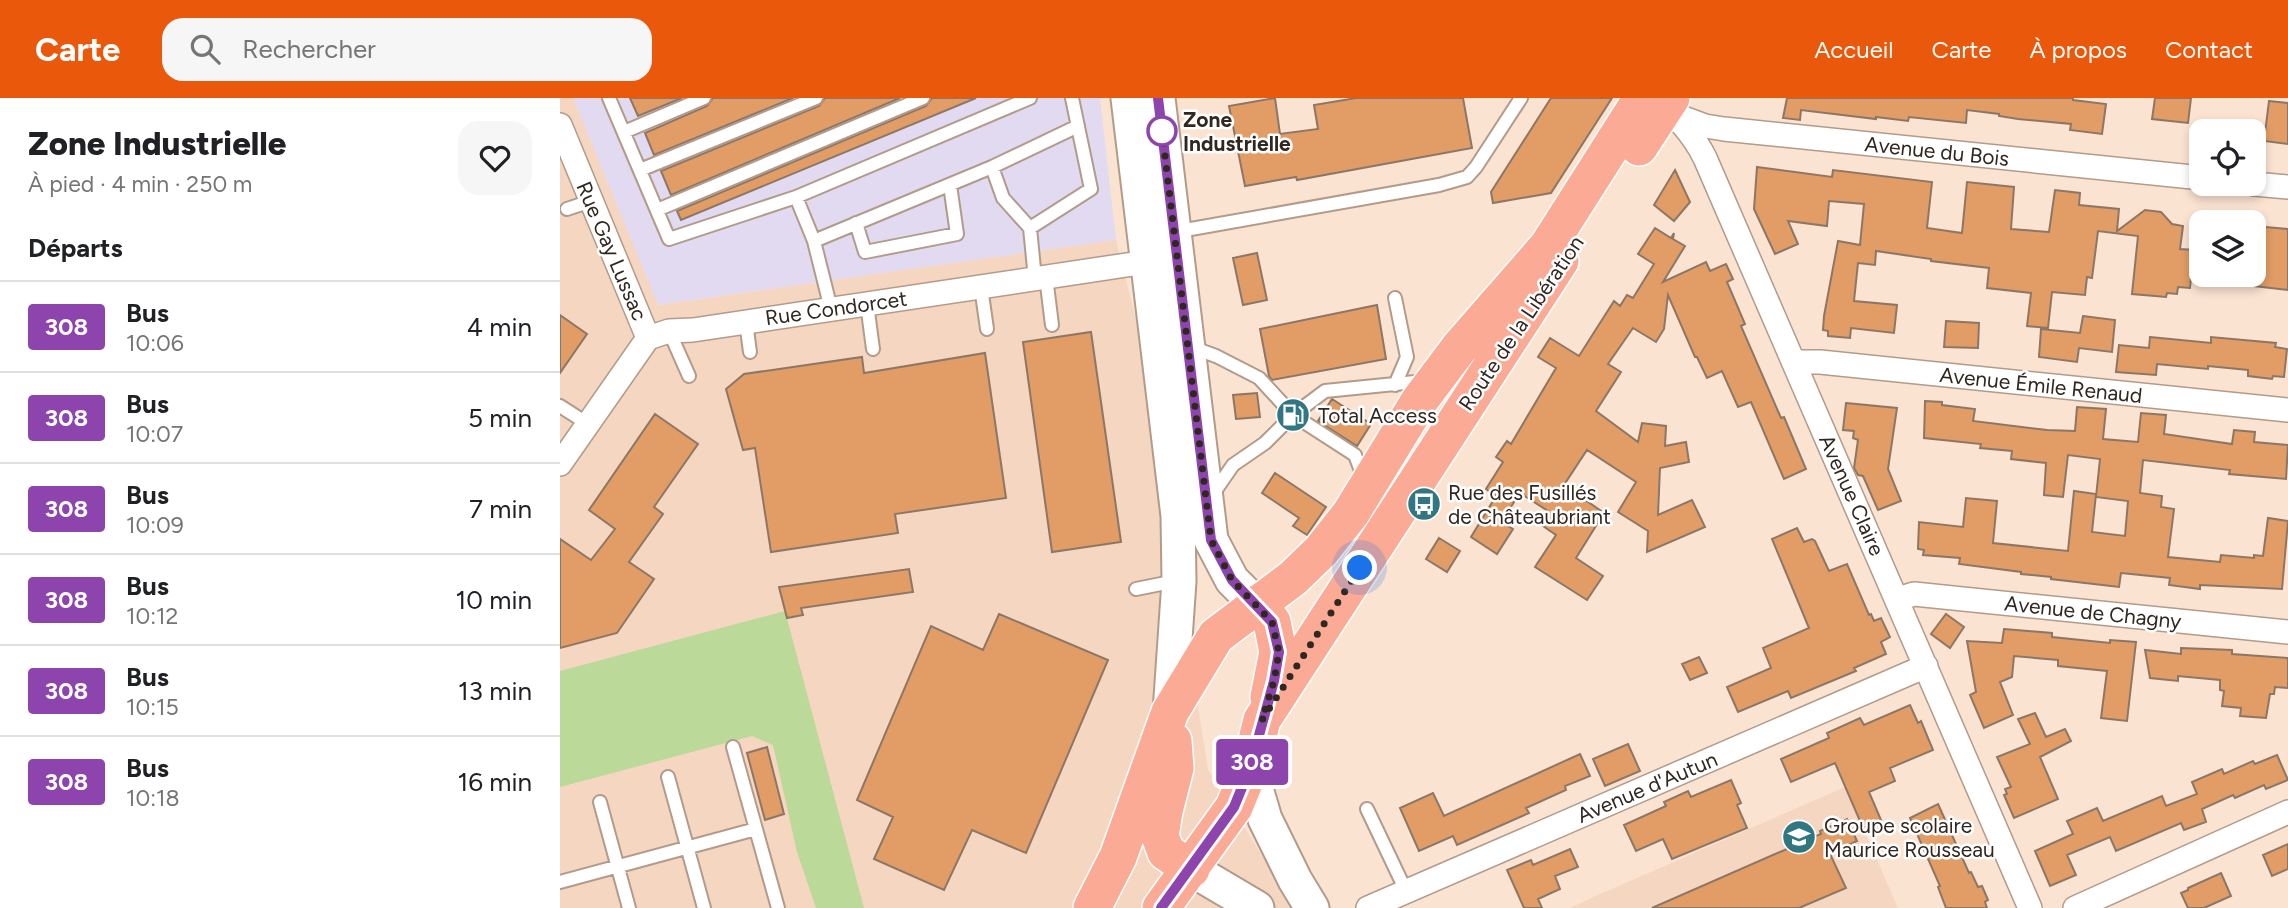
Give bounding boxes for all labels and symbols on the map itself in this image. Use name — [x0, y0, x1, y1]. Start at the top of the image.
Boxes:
place label: Zone Industrielle — [1183, 107, 1291, 156]
marker: Zone Industrielle — [1147, 116, 1177, 146]
street label: Avenue du Bois — [1864, 131, 2010, 171]
street label: Rue Gay Lussac — [571, 178, 653, 324]
street label: Route de la Libération — [1453, 231, 1589, 415]
street label: Rue Condorcet — [764, 286, 909, 330]
street label: Avenue Émile Renaud — [1938, 362, 2144, 408]
fuel station icon: Total Access — [1274, 396, 1312, 434]
place label: Total Access — [1318, 403, 1437, 428]
street label: Avenue Claire — [1814, 430, 1890, 560]
place label: Rue des Fusillés de Châteaubriant — [1448, 480, 1611, 529]
bus stop icon: Rue des Fusillés de Châteaubriant — [1405, 485, 1443, 523]
your location — [1342, 550, 1377, 585]
street label: Avenue de Chagny — [2003, 590, 2183, 634]
line badge: 308 — [1212, 739, 1292, 785]
street label: Avenue d'Autun — [1573, 746, 1721, 828]
place label: Groupe scolaire Maurice Rousseau — [1824, 813, 1995, 862]
school or university icon: Groupe scolaire Maurice Rousseau — [1780, 818, 1818, 856]

